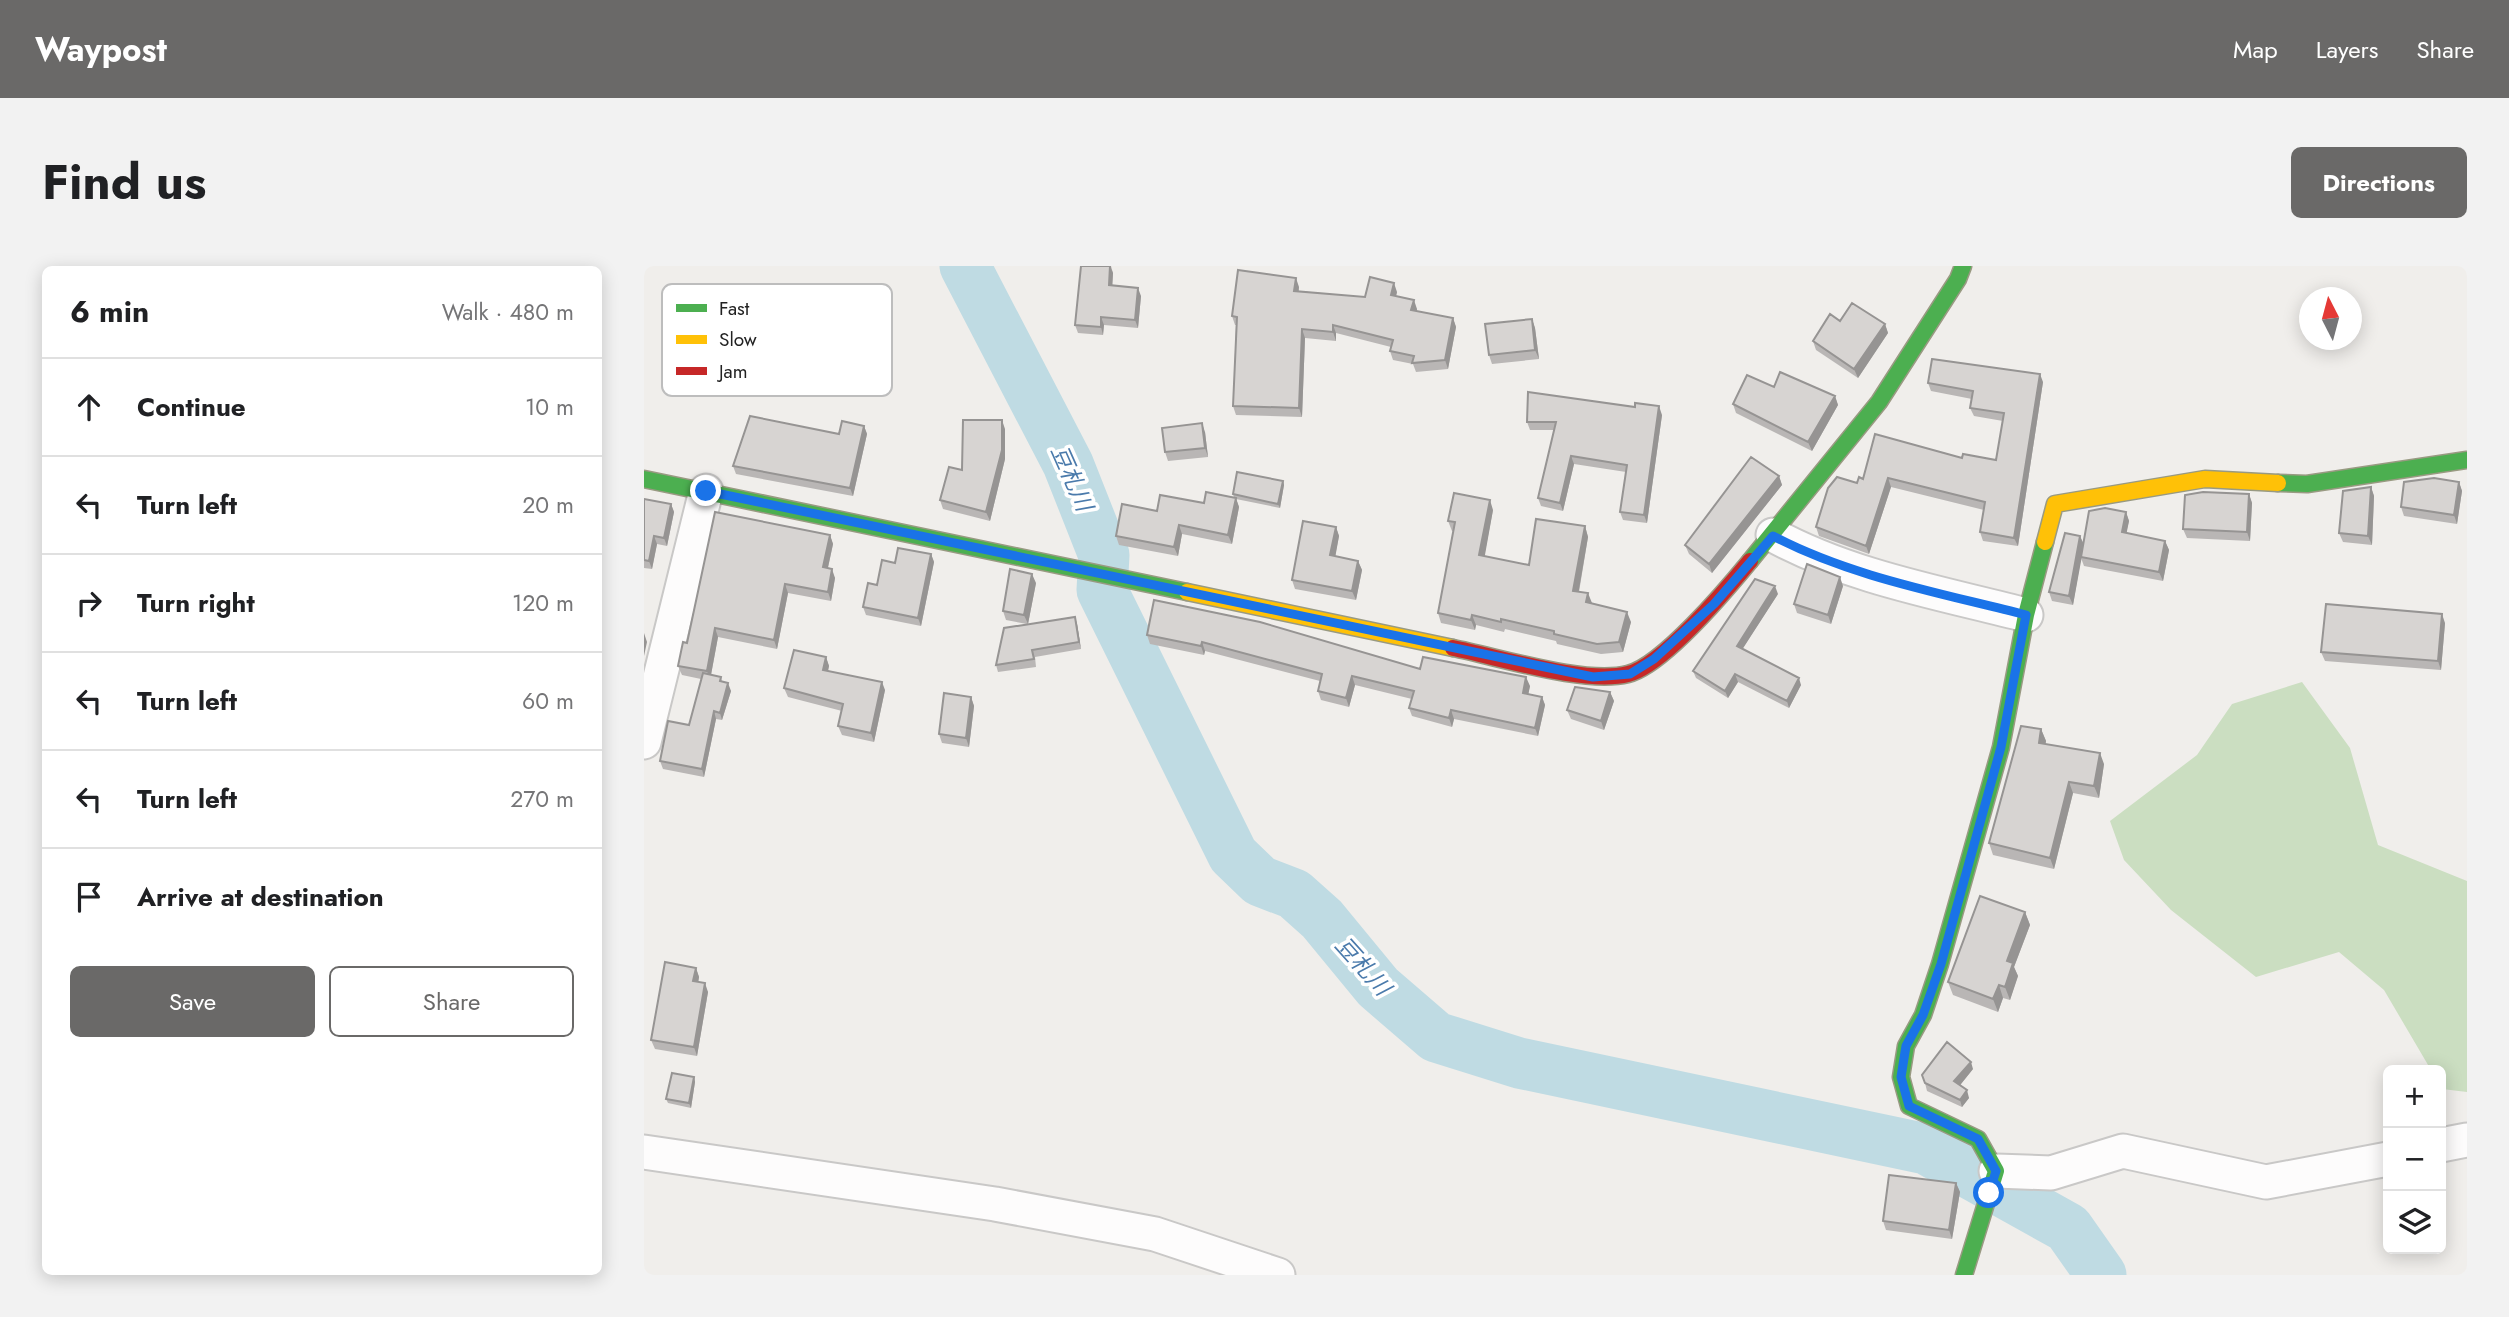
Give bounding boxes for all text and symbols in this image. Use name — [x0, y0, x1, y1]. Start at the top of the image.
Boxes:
text: Waypost — [35, 26, 167, 73]
text: Map — [2233, 32, 2278, 67]
text: Layers — [2316, 32, 2378, 67]
text: Share — [2416, 32, 2474, 67]
text: Find us — [42, 147, 206, 217]
button: Directions — [2291, 147, 2467, 218]
legend — [662, 284, 892, 396]
north arrow — [2299, 287, 2362, 350]
text: 6 min — [70, 290, 149, 333]
text: Walk · 480 m — [442, 295, 574, 329]
text: Fast — [719, 295, 750, 322]
text: Slow — [719, 326, 757, 353]
text: Jam — [716, 358, 748, 385]
icon: ahead — [70, 388, 108, 426]
text: Continue — [137, 388, 246, 426]
text: 10 m — [525, 390, 574, 424]
water label: 豆札川 — [1042, 440, 1103, 519]
route end — [690, 475, 721, 506]
icon: left — [70, 486, 108, 524]
text: Turn left — [137, 486, 237, 524]
text: 20 m — [522, 488, 574, 522]
icon: right — [70, 584, 108, 622]
text: Turn right — [137, 584, 255, 622]
text: 120 m — [512, 586, 574, 620]
icon: left — [70, 682, 108, 720]
text: Turn left — [137, 682, 237, 720]
text: 60 m — [522, 684, 574, 718]
icon: left — [70, 780, 108, 818]
text: Turn left — [137, 780, 237, 818]
text: 270 m — [510, 782, 574, 816]
icon: arrive — [70, 878, 108, 916]
text: Arrive at destination — [137, 878, 384, 916]
water label: 豆札川 — [1327, 929, 1401, 1005]
button: Save — [70, 966, 315, 1037]
button: Share — [329, 966, 574, 1037]
map controls — [2383, 1065, 2446, 1254]
button: + — [2383, 1065, 2446, 1128]
button: − — [2383, 1128, 2446, 1191]
route start — [1973, 1177, 2004, 1208]
button: layers — [2383, 1191, 2446, 1254]

